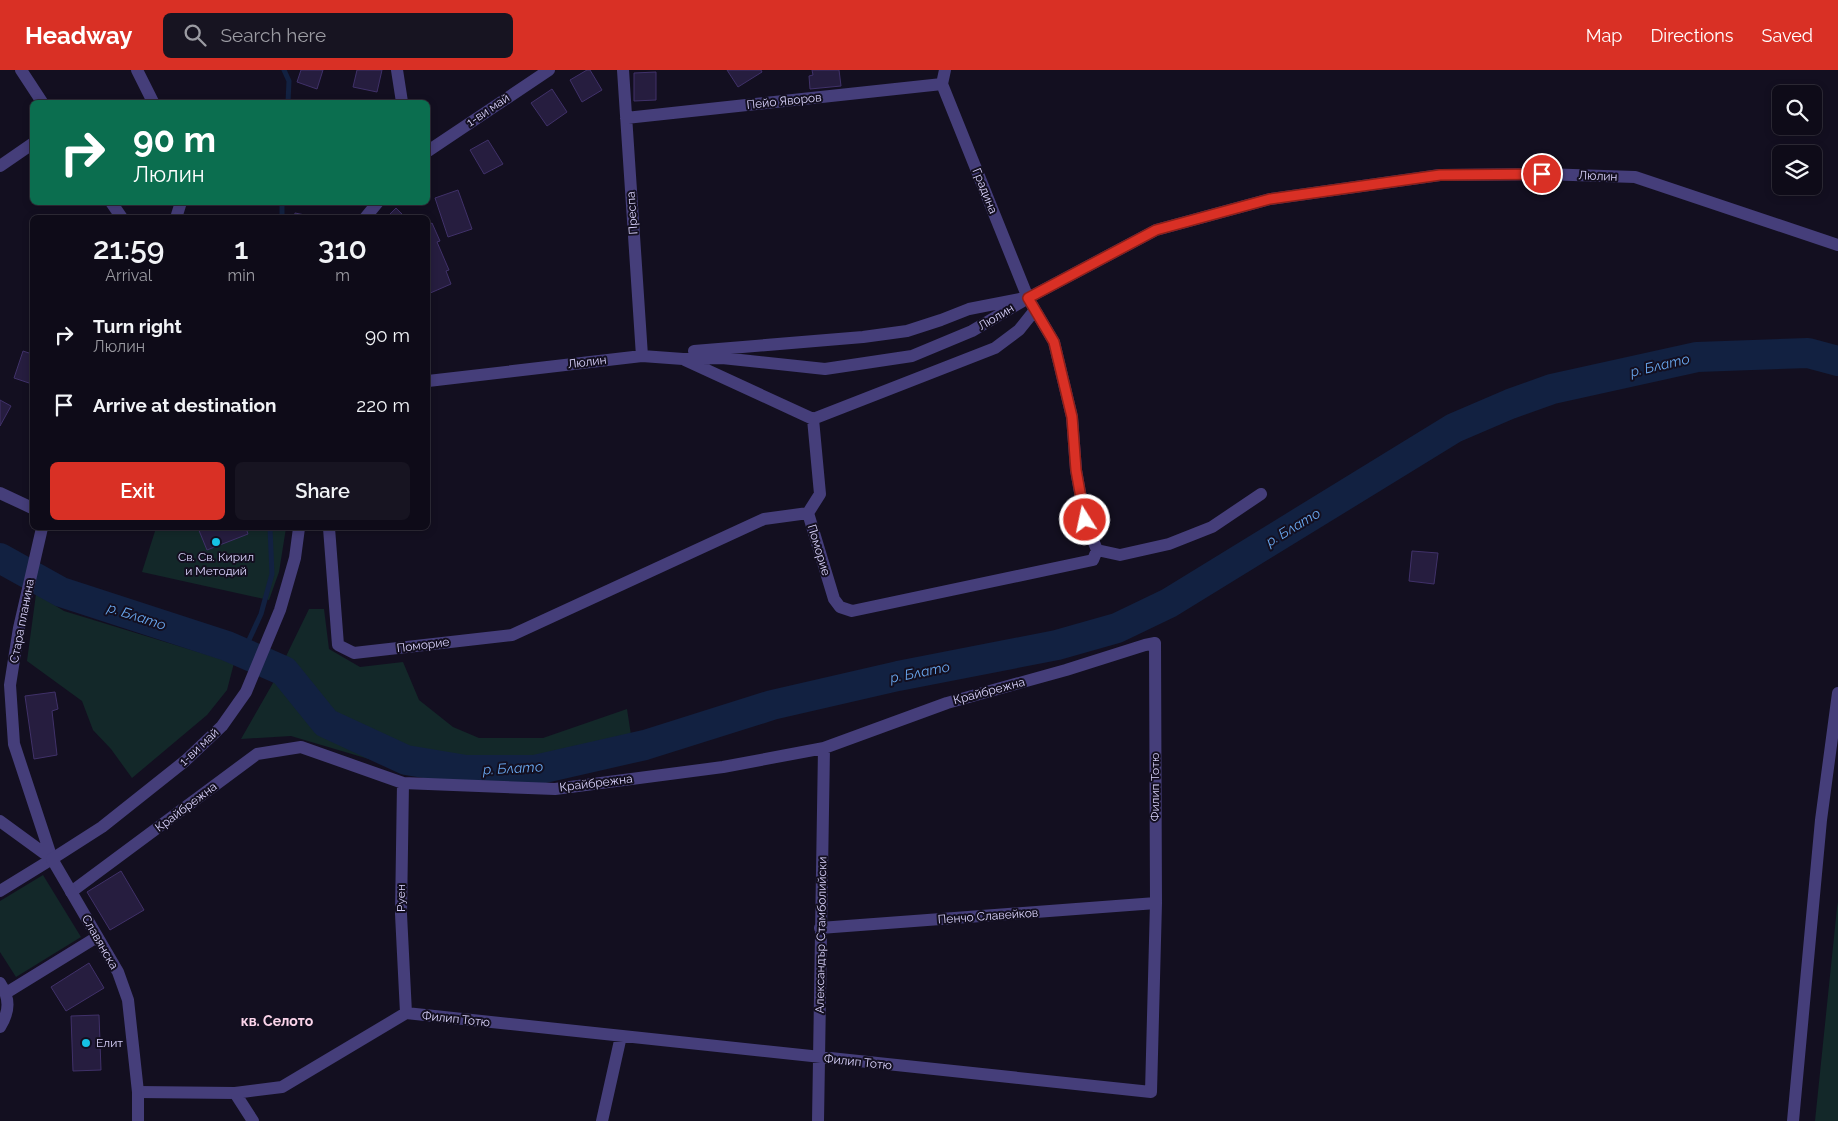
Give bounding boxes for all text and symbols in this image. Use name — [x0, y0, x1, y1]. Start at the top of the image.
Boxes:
search box — [163, 13, 513, 58]
text: Headway — [25, 21, 133, 50]
icon: search — [181, 21, 209, 49]
text: Search here — [221, 24, 326, 46]
text: Map — [1586, 25, 1622, 46]
text: Directions — [1650, 25, 1734, 46]
text: Saved — [1762, 25, 1813, 46]
map controls — [1772, 85, 1822, 195]
button: search — [1772, 85, 1822, 135]
street label: Пейо Яворов — [746, 90, 822, 112]
street label: 1-ви май — [464, 91, 512, 129]
text: 90 m — [133, 119, 216, 160]
icon: right — [50, 120, 115, 185]
button: layers — [1772, 145, 1822, 195]
pin — [1521, 153, 1563, 195]
icon: arrive — [1528, 160, 1556, 188]
text: Люлин — [133, 161, 205, 187]
street label: Градина — [970, 166, 1000, 216]
street label: Люлин — [1578, 168, 1618, 184]
street label: Преспа — [624, 191, 640, 235]
text: 21:59 — [93, 231, 164, 266]
text: 1 — [234, 231, 248, 266]
text: 310 — [318, 231, 367, 266]
text: Arrival — [105, 266, 152, 285]
text: min — [227, 266, 255, 285]
text: m — [335, 266, 350, 285]
street label: Люлин — [976, 301, 1016, 333]
text: Turn right — [93, 315, 182, 337]
icon: right — [50, 321, 78, 349]
text: 90 m — [365, 324, 410, 346]
text: Люлин — [93, 337, 145, 356]
water label: р. Блато — [1628, 350, 1691, 380]
street label: Люлин — [567, 353, 607, 371]
icon: arrive — [50, 391, 78, 419]
text: Arrive at destination — [93, 394, 277, 416]
text: 220 m — [356, 394, 410, 416]
button: Exit — [50, 462, 225, 520]
button: Share — [235, 462, 410, 520]
position arrow — [1058, 493, 1110, 545]
water label: р. Блато — [1262, 505, 1323, 550]
street label: Поморие — [805, 523, 833, 577]
marker: Св. Св. Кирил и Методий — [210, 536, 222, 548]
place label: Св. Св. Кирил и Методий — [178, 550, 254, 578]
street label: Стара планина — [7, 578, 37, 664]
water label: р. Блато — [105, 599, 168, 633]
street label: Поморие — [396, 635, 450, 655]
water label: р. Блато — [888, 658, 951, 686]
street label: Крайбрежна — [952, 675, 1026, 707]
street label: 1-ви май — [176, 725, 222, 769]
street label: Филип Тотю — [1148, 753, 1162, 821]
water label: р. Блато — [481, 758, 544, 778]
street label: Крайбрежна — [559, 772, 633, 794]
street label: Крайбрежна — [152, 779, 220, 835]
street label: Александър Стамболийски — [813, 856, 829, 1014]
street label: Руен — [394, 884, 408, 912]
street label: Пенчо Славейков — [937, 906, 1039, 926]
street label: Славянска — [79, 912, 121, 972]
street label: Филип Тотю — [421, 1008, 491, 1030]
district label: кв. Селото — [241, 1013, 314, 1029]
place label: Елит — [96, 1036, 123, 1050]
marker: Елит — [80, 1037, 92, 1049]
street label: Филип Тотю — [823, 1051, 893, 1073]

